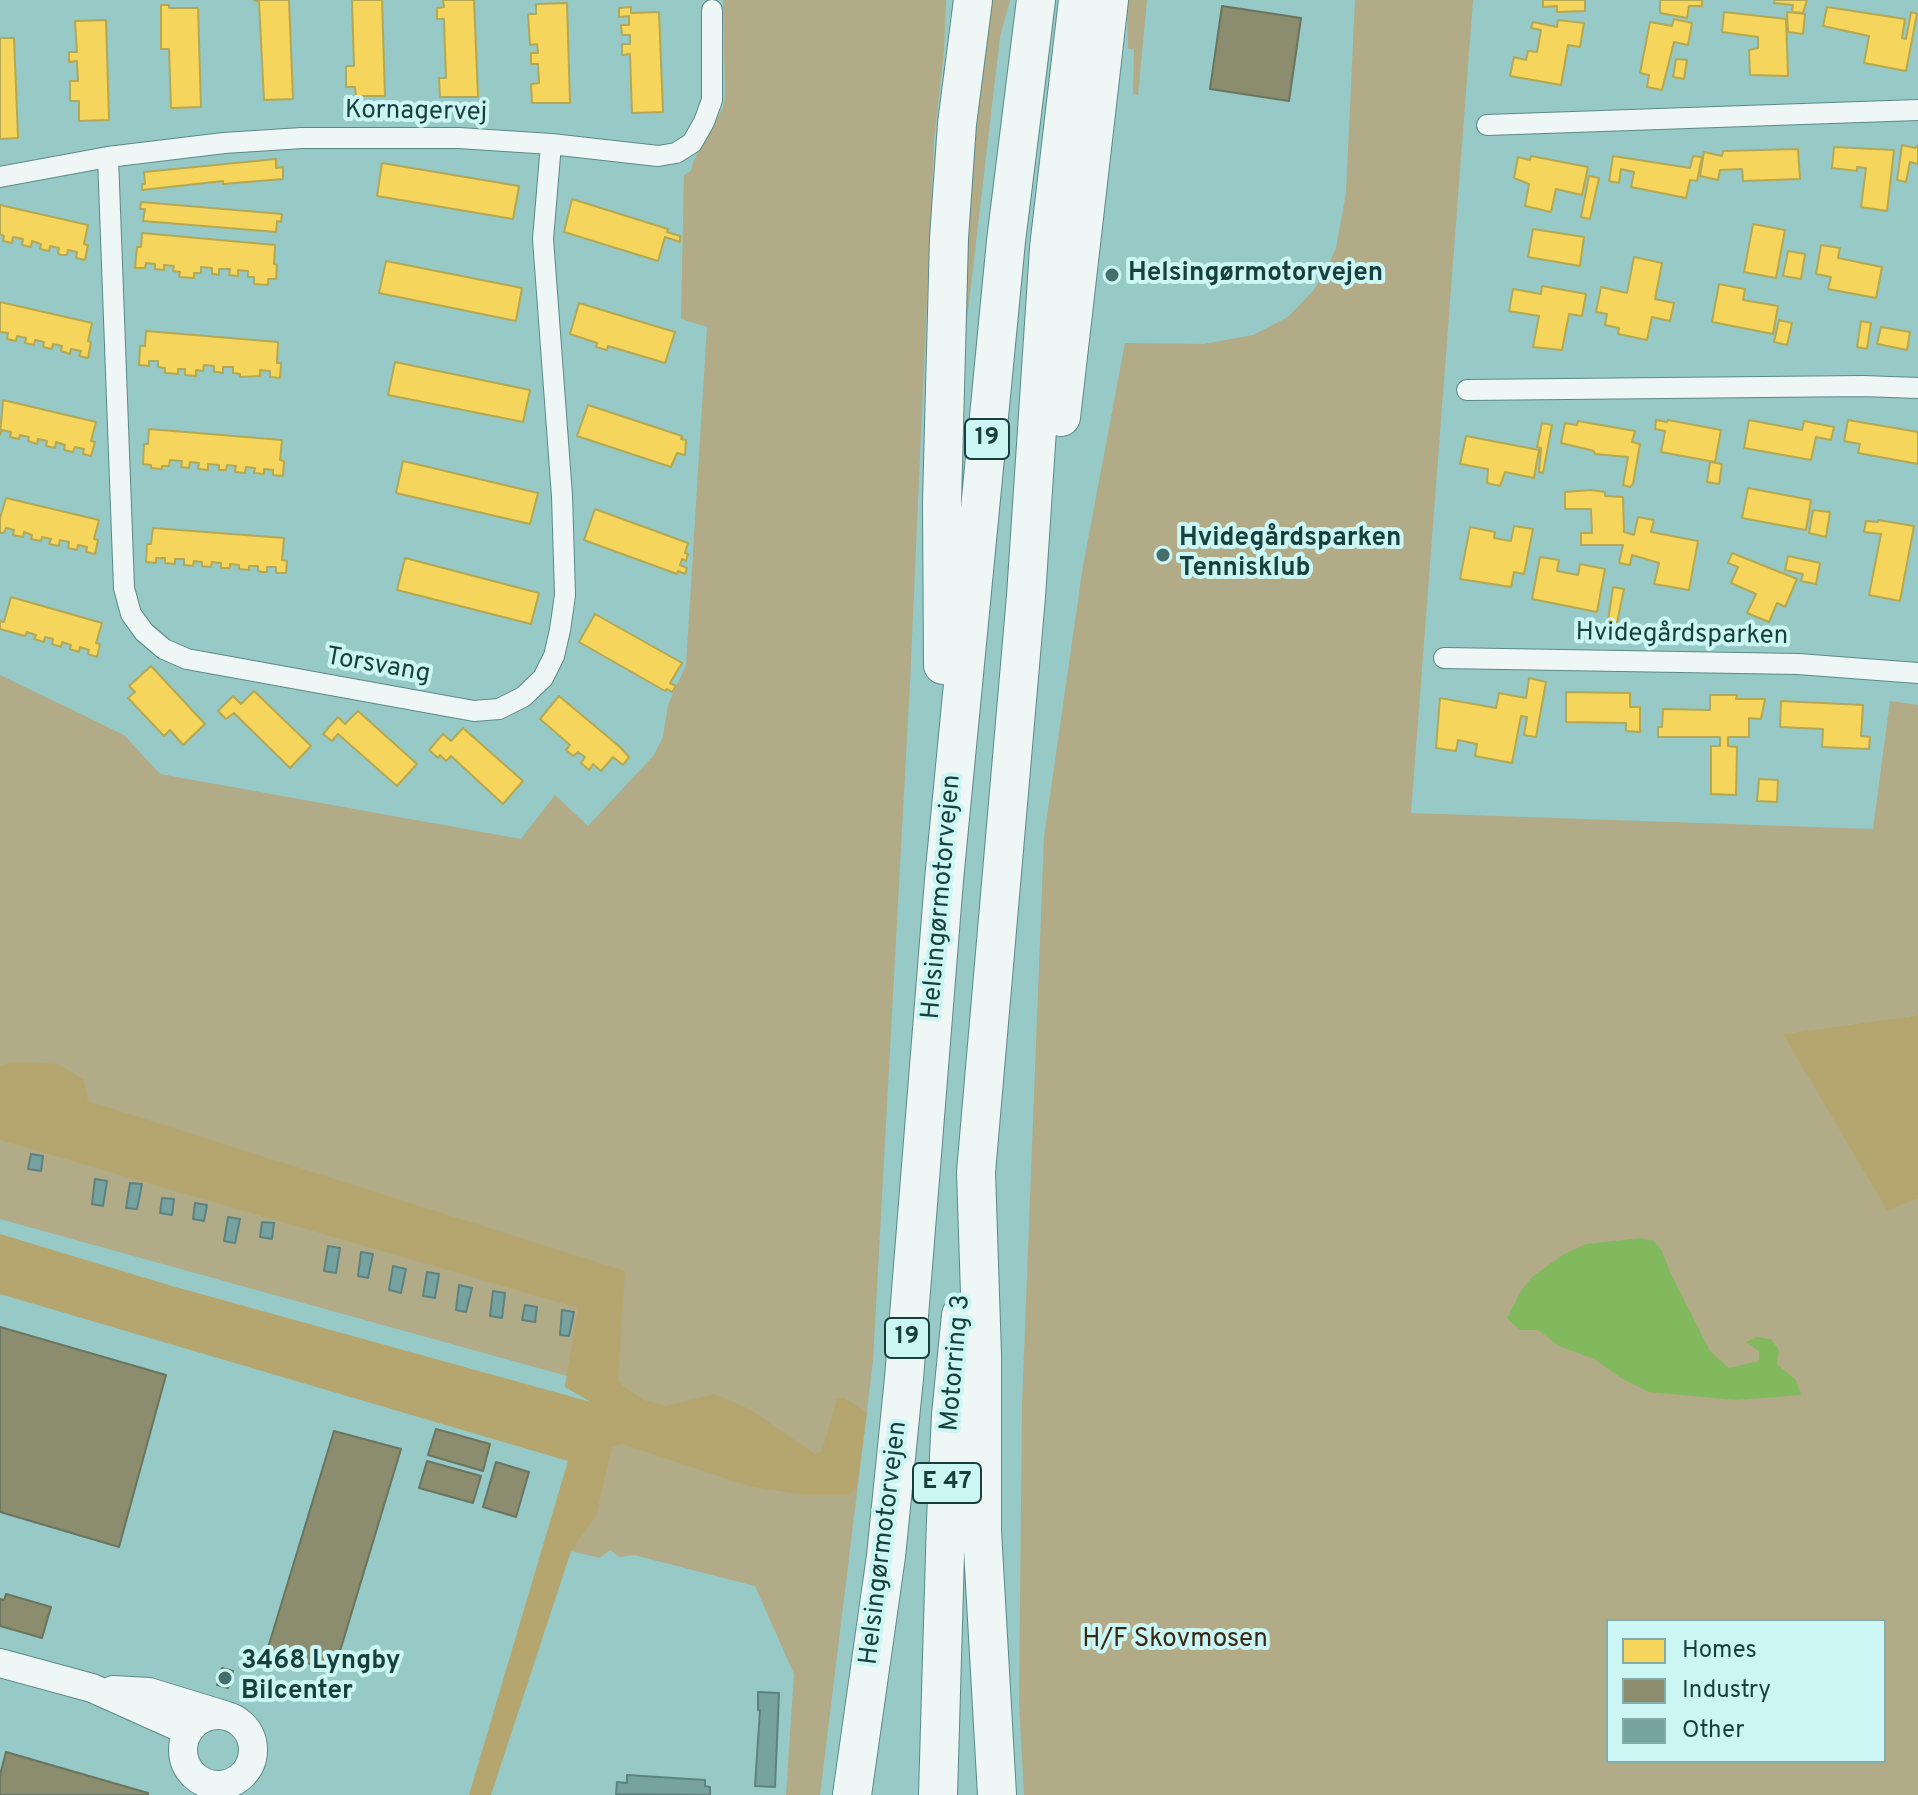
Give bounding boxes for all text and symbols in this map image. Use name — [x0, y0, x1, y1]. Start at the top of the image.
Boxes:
street label: Kornagervej — [344, 96, 488, 130]
place label: Helsingørmotorvejen — [1128, 259, 1383, 291]
marker: Helsingørmotorvejen — [1103, 266, 1121, 284]
road number: 19 — [965, 419, 1009, 459]
place label: Hvidegårdsparken Tennisklub — [1179, 524, 1401, 586]
marker: Hvidegårdsparken Tennisklub — [1154, 546, 1172, 564]
street label: Hvidegårdsparken — [1575, 619, 1789, 653]
street label: Torsvang — [323, 642, 433, 692]
street label: Helsingørmotorvejen — [917, 773, 969, 1021]
street label: Motorring 3 — [935, 1293, 979, 1433]
road number: 19 — [885, 1318, 929, 1358]
street label: Helsingørmotorvejen — [855, 1419, 915, 1667]
road number: E 47 — [913, 1463, 981, 1503]
legend — [1606, 1619, 1886, 1763]
park label: H/F Skovmosen — [1082, 1625, 1268, 1657]
text: Homes — [1682, 1636, 1757, 1666]
place label: 3468 Lyngby Bilcenter — [241, 1647, 401, 1708]
marker: 3468 Lyngby Bilcenter — [216, 1669, 234, 1687]
text: Industry — [1682, 1676, 1771, 1706]
text: Other — [1682, 1716, 1744, 1746]

